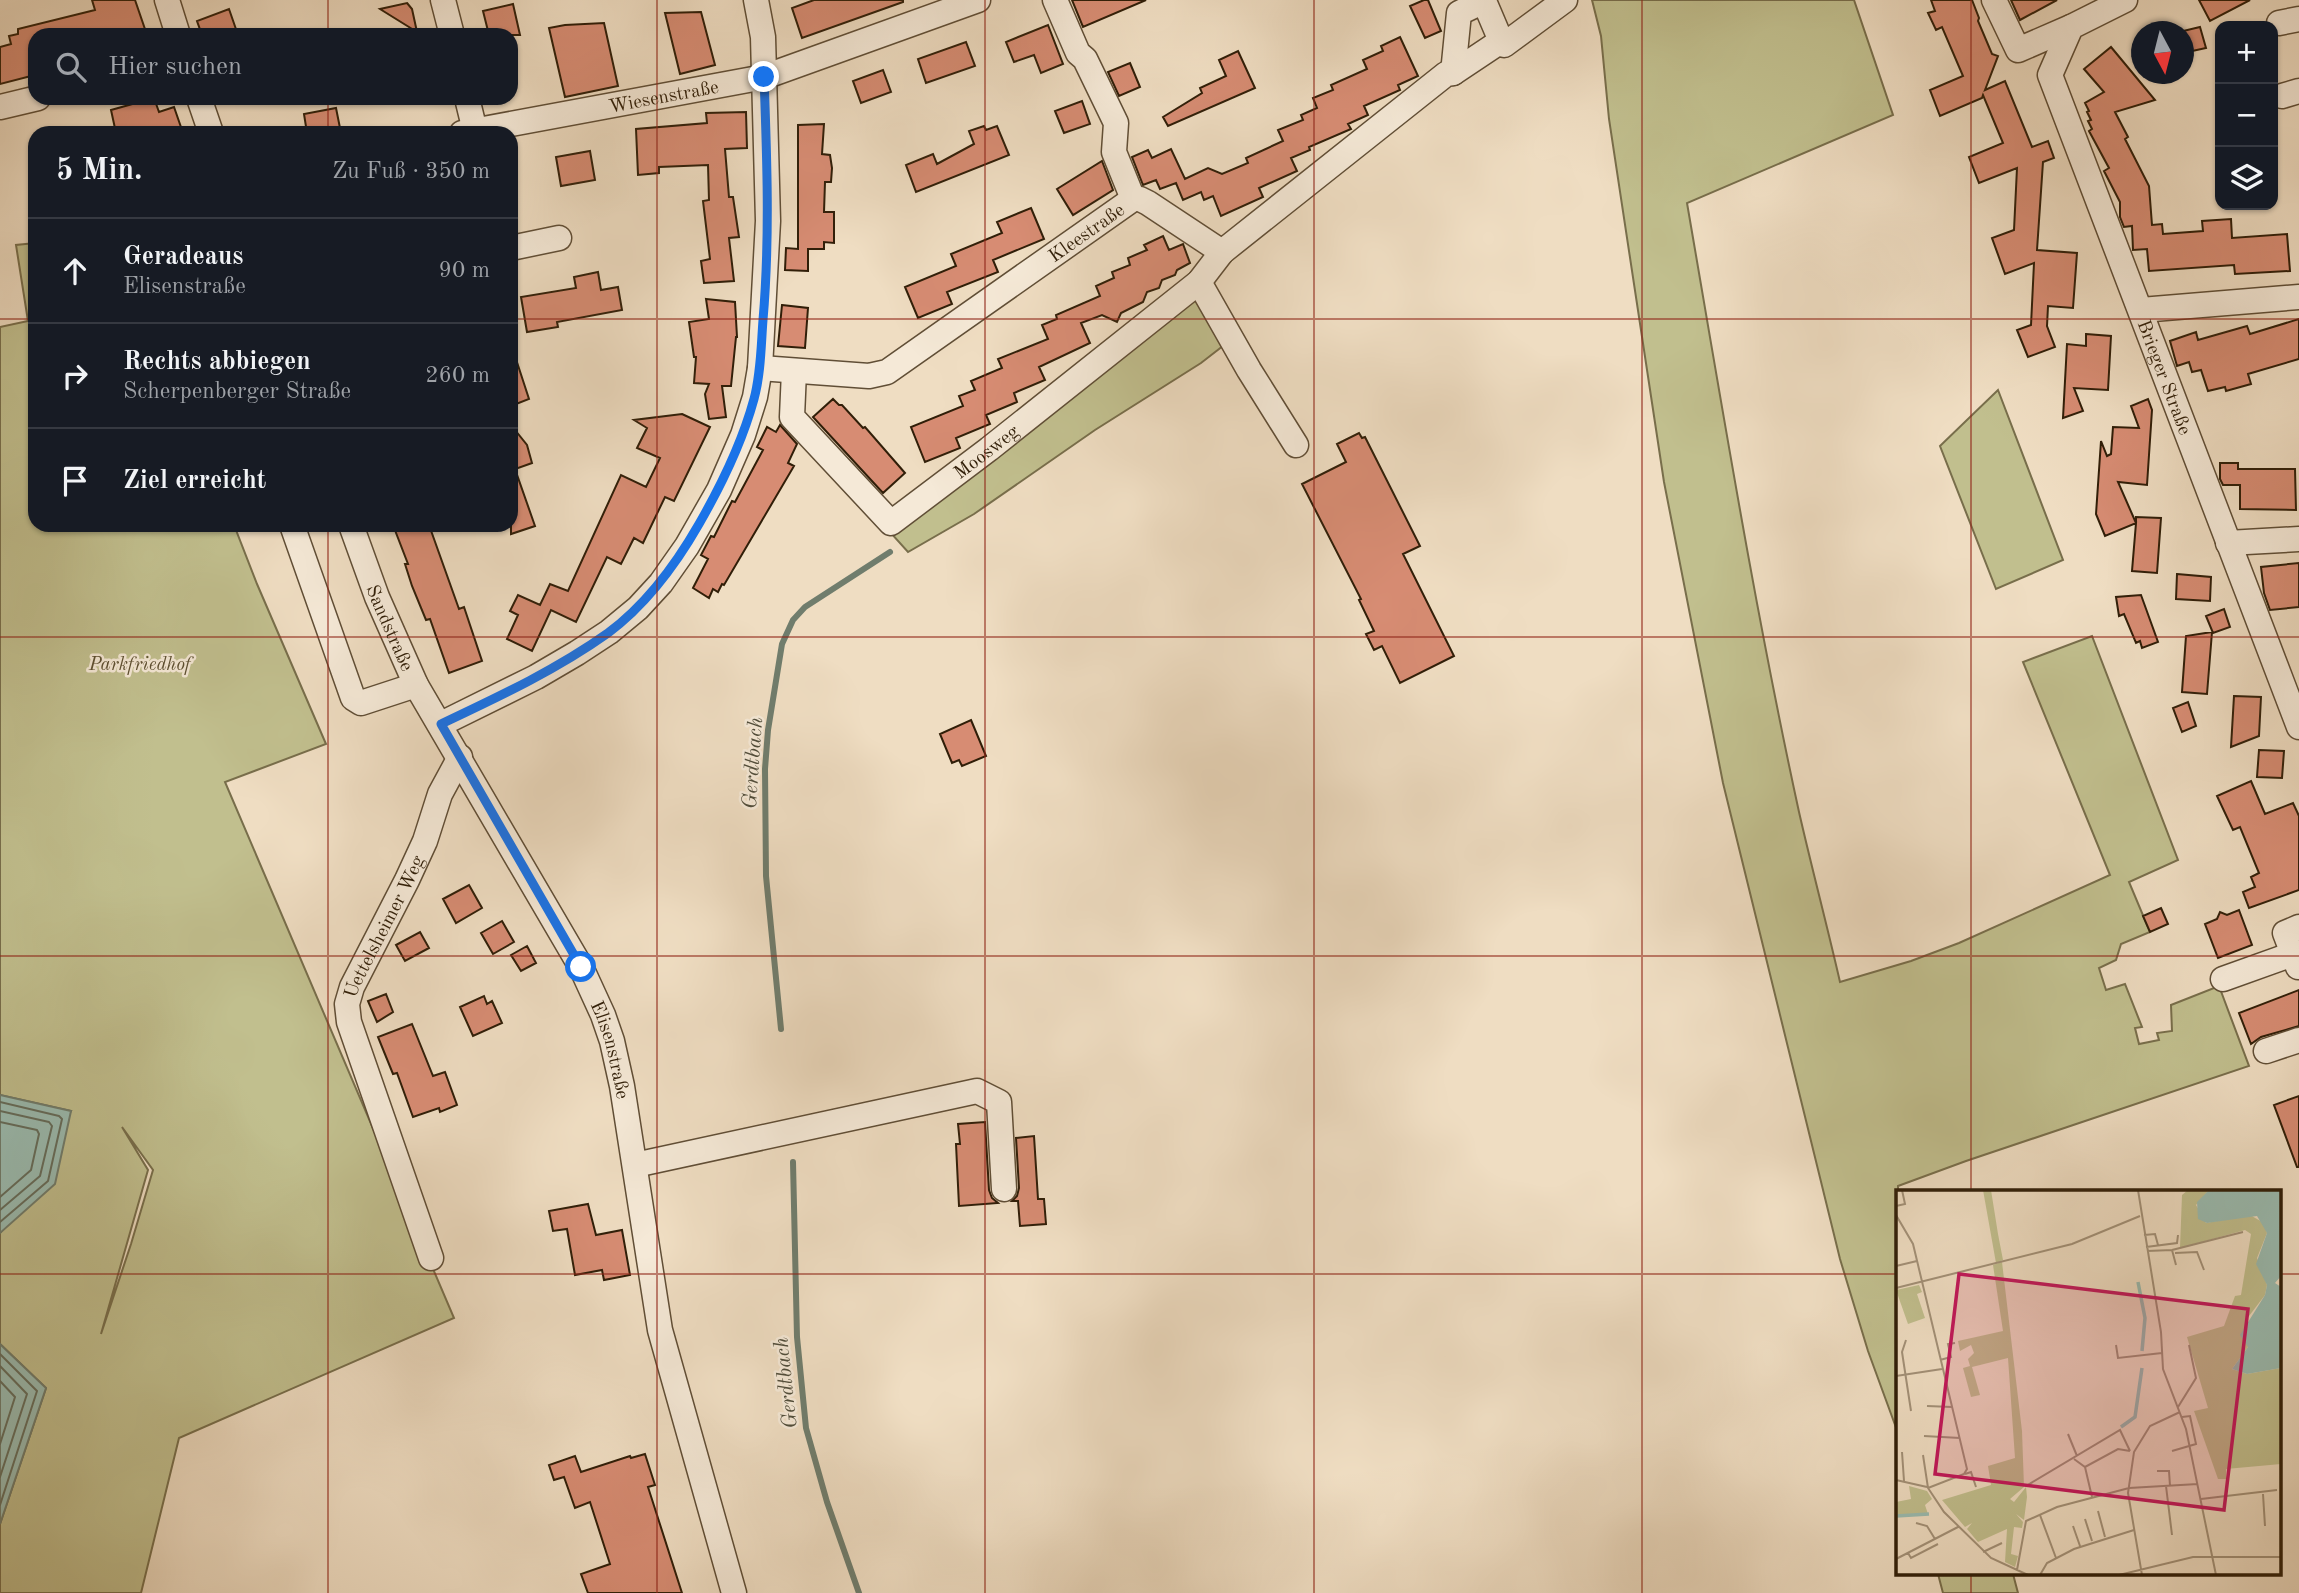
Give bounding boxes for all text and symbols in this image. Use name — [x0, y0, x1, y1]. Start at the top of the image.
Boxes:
north arrow — [2131, 21, 2194, 84]
map controls — [2215, 21, 2278, 210]
button: + — [2215, 21, 2278, 84]
search box — [28, 28, 518, 105]
icon: search — [52, 48, 90, 86]
text: Hier suchen — [108, 54, 242, 80]
route end — [748, 61, 779, 92]
street label: Wiesenstraße — [607, 79, 721, 118]
button: − — [2215, 84, 2278, 147]
button: layers — [2215, 147, 2278, 210]
text: 5 Min. — [56, 156, 142, 186]
text: Zu Fuß · 350 m — [332, 160, 490, 183]
street label: Kleestraße — [1046, 201, 1129, 267]
text: Geradeaus — [123, 244, 243, 270]
icon: ahead — [56, 252, 94, 290]
text: 90 m — [439, 259, 490, 282]
text: Elisenstraße — [123, 275, 246, 298]
street label: Brieger Straße — [2132, 318, 2194, 438]
text: Rechts abbiegen — [123, 349, 311, 375]
icon: right — [56, 357, 94, 395]
text: 260 m — [425, 364, 490, 387]
text: Scherpenberger Straße — [123, 380, 351, 403]
street label: Moosweg — [951, 422, 1024, 484]
icon: arrive — [56, 462, 94, 500]
text: Ziel erreicht — [123, 468, 266, 494]
street label: Sandstraße — [361, 583, 416, 675]
park label: Parkfriedhof — [88, 656, 194, 675]
water label: Gerdtbach — [740, 716, 767, 810]
street label: Uettelsheimer Weg — [342, 852, 429, 1000]
route start — [565, 951, 596, 982]
street label: Elisenstraße — [586, 998, 631, 1101]
inset map — [1896, 1190, 2282, 1576]
water label: Gerdtbach — [771, 1336, 802, 1430]

